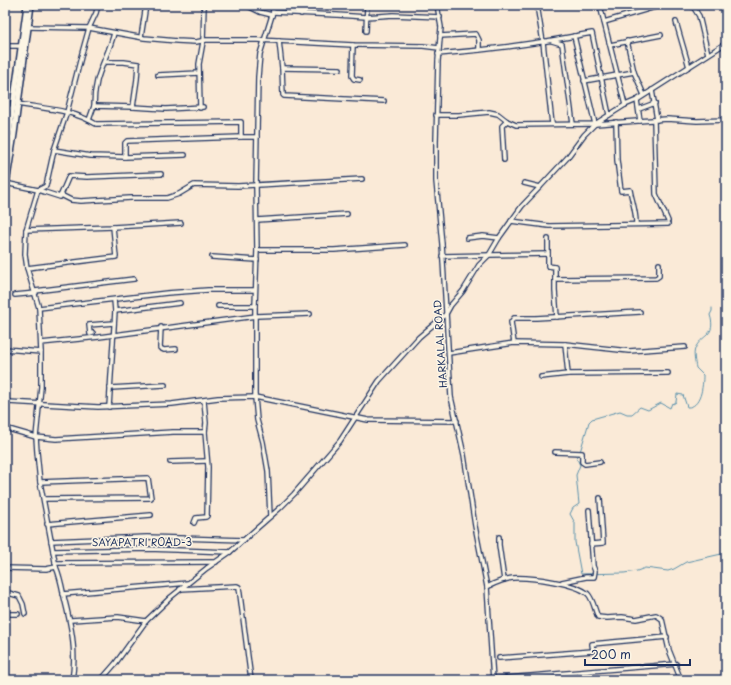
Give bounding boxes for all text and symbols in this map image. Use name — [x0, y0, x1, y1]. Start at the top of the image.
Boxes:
street label: HARKALAL ROAD — [429, 299, 450, 389]
street label: SAYAPATRI ROAD-3 — [92, 534, 192, 549]
scale bar — [585, 641, 690, 667]
text: 200 m — [591, 645, 631, 663]

